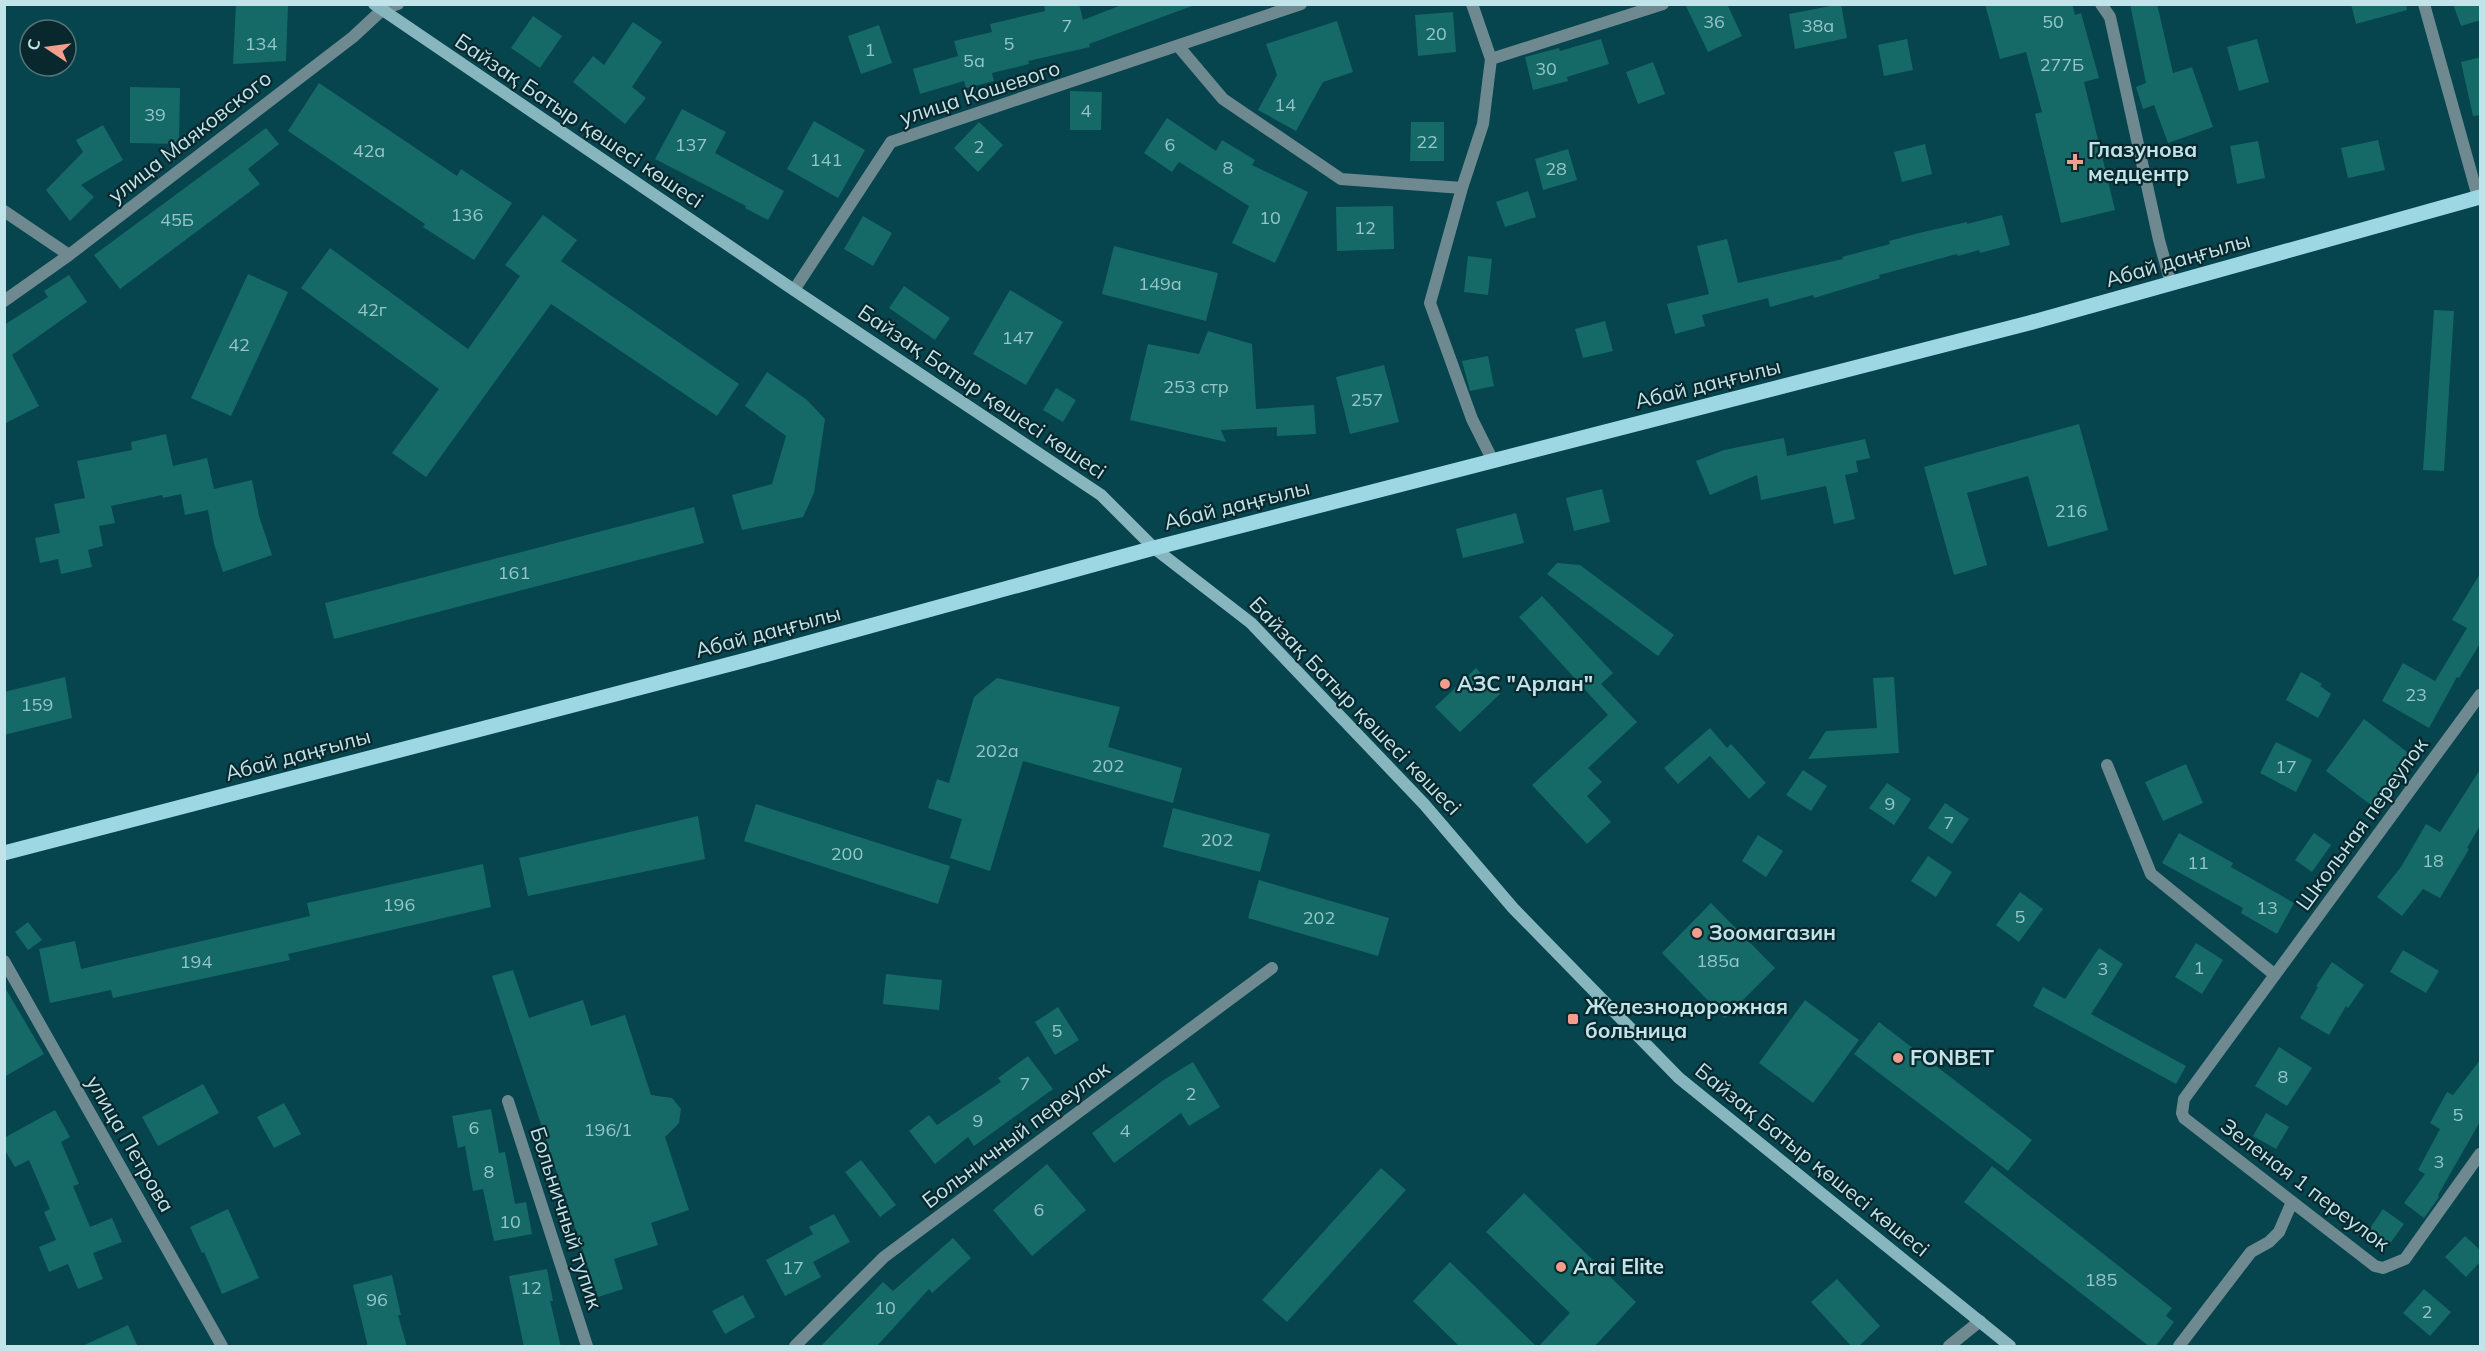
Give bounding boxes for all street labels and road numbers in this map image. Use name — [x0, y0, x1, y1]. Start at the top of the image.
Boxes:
street label: Байзақ Батыр қөшесі көшесі — [451, 27, 709, 213]
street label: улица Кошевого — [896, 54, 1063, 130]
street label: улица Маяковского — [103, 64, 276, 208]
street label: Абай даңғылы — [2102, 226, 2253, 292]
street label: Байзақ Батыр қөшесі көшесі — [854, 298, 1112, 484]
street label: Абай даңғылы — [1632, 352, 1783, 414]
street label: Абай даңғылы — [1161, 473, 1312, 535]
street label: Байзақ Батыр қөшесі көшесі — [1244, 591, 1467, 820]
street label: Абай даңғылы — [692, 599, 843, 663]
street label: Абай даңғылы — [222, 722, 373, 786]
street label: Школьная переулок — [2290, 731, 2433, 915]
street label: Больничный переулок — [916, 1055, 1115, 1213]
street label: Байзақ Батыр қөшесі көшесі — [1690, 1057, 1935, 1262]
street label: улица Петрова — [81, 1071, 180, 1216]
street label: Зеленая 1 переулок — [2216, 1112, 2396, 1257]
street label: Больничный тупик — [525, 1123, 609, 1313]

